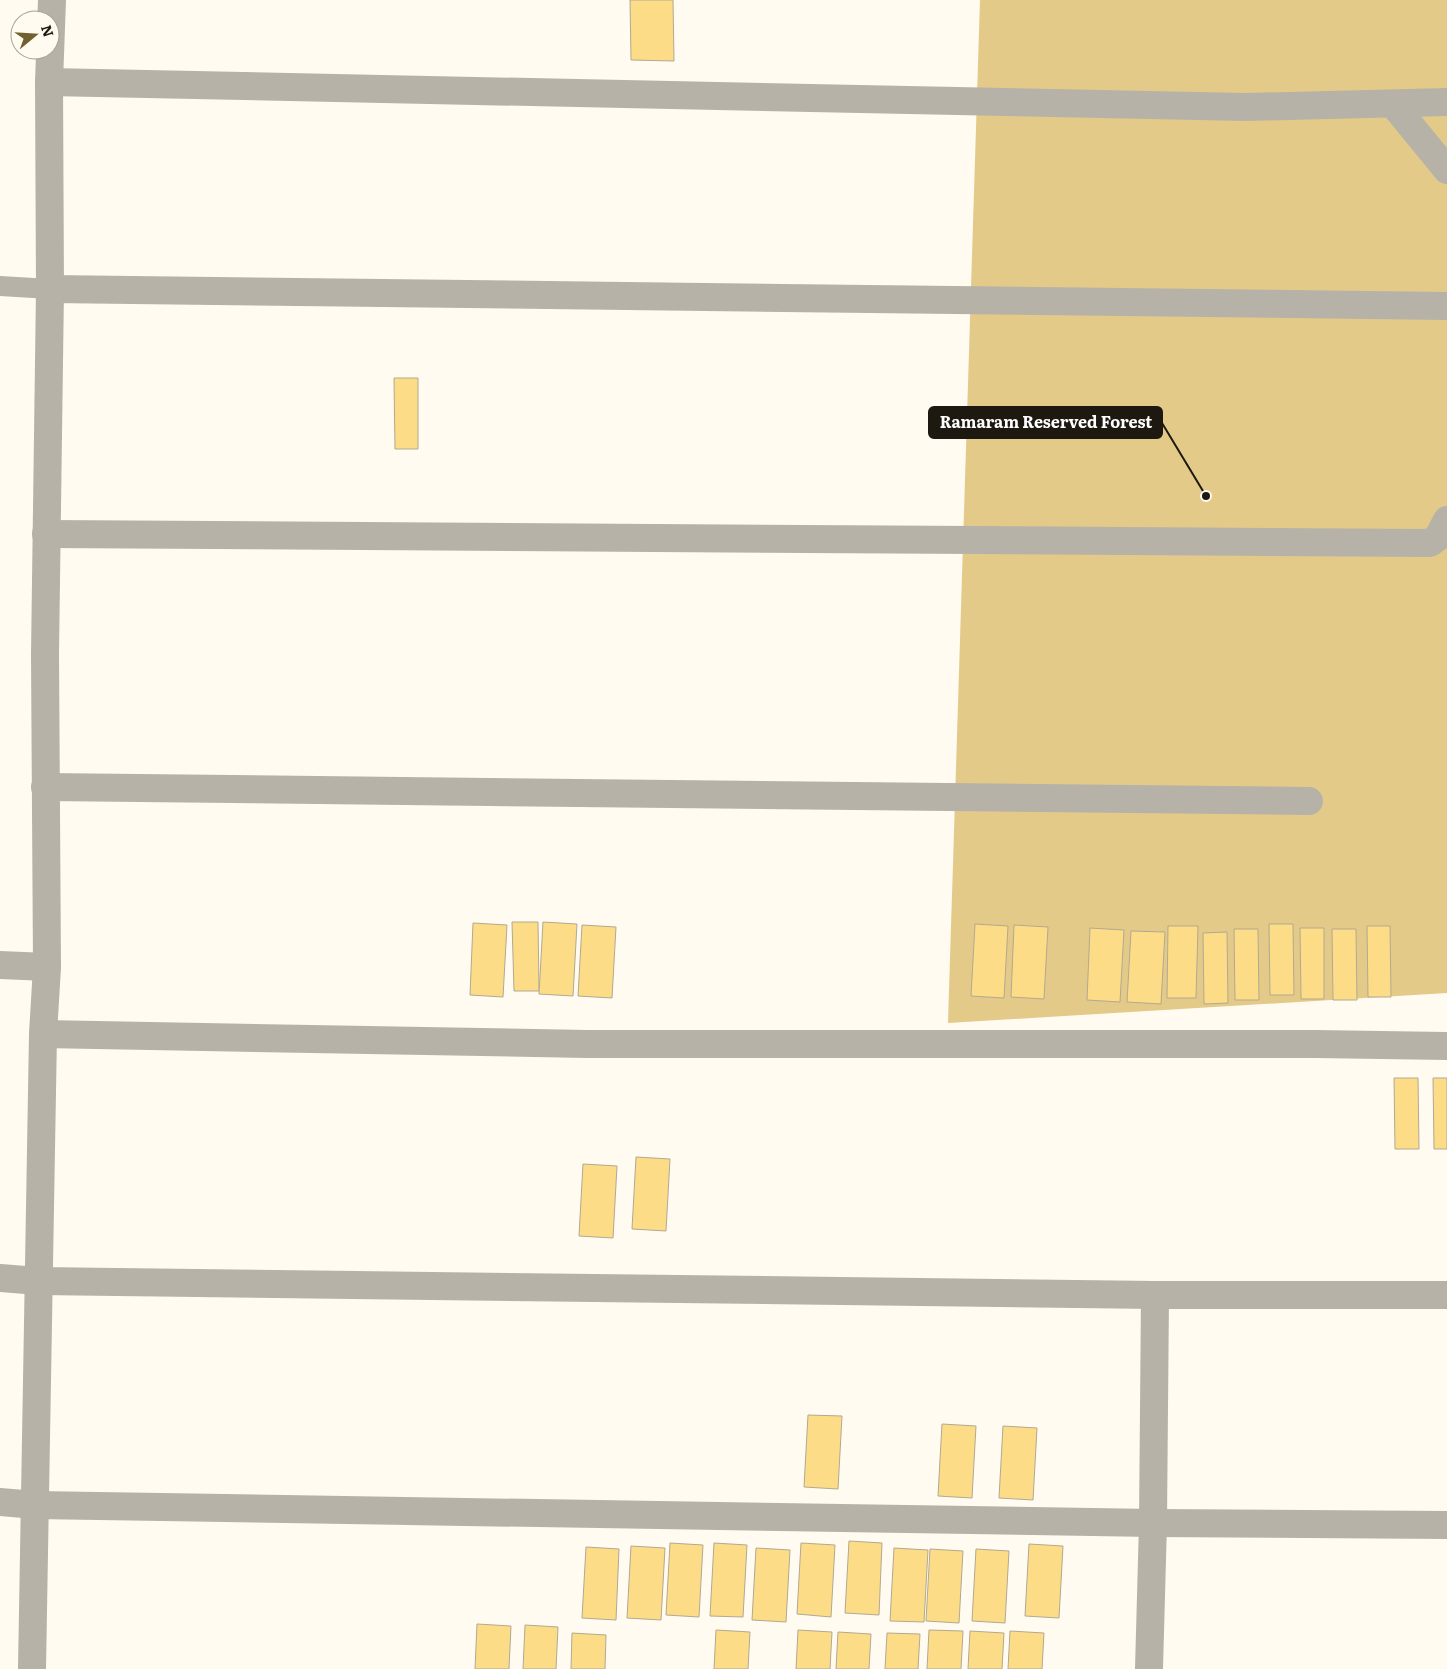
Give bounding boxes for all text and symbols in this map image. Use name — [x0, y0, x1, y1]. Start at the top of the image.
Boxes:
north arrow — [10, 10, 60, 60]
text: N — [37, 22, 60, 40]
callout: Ramaram Reserved Forest — [929, 407, 1162, 438]
text: Ramaram Reserved Forest — [940, 409, 1152, 433]

